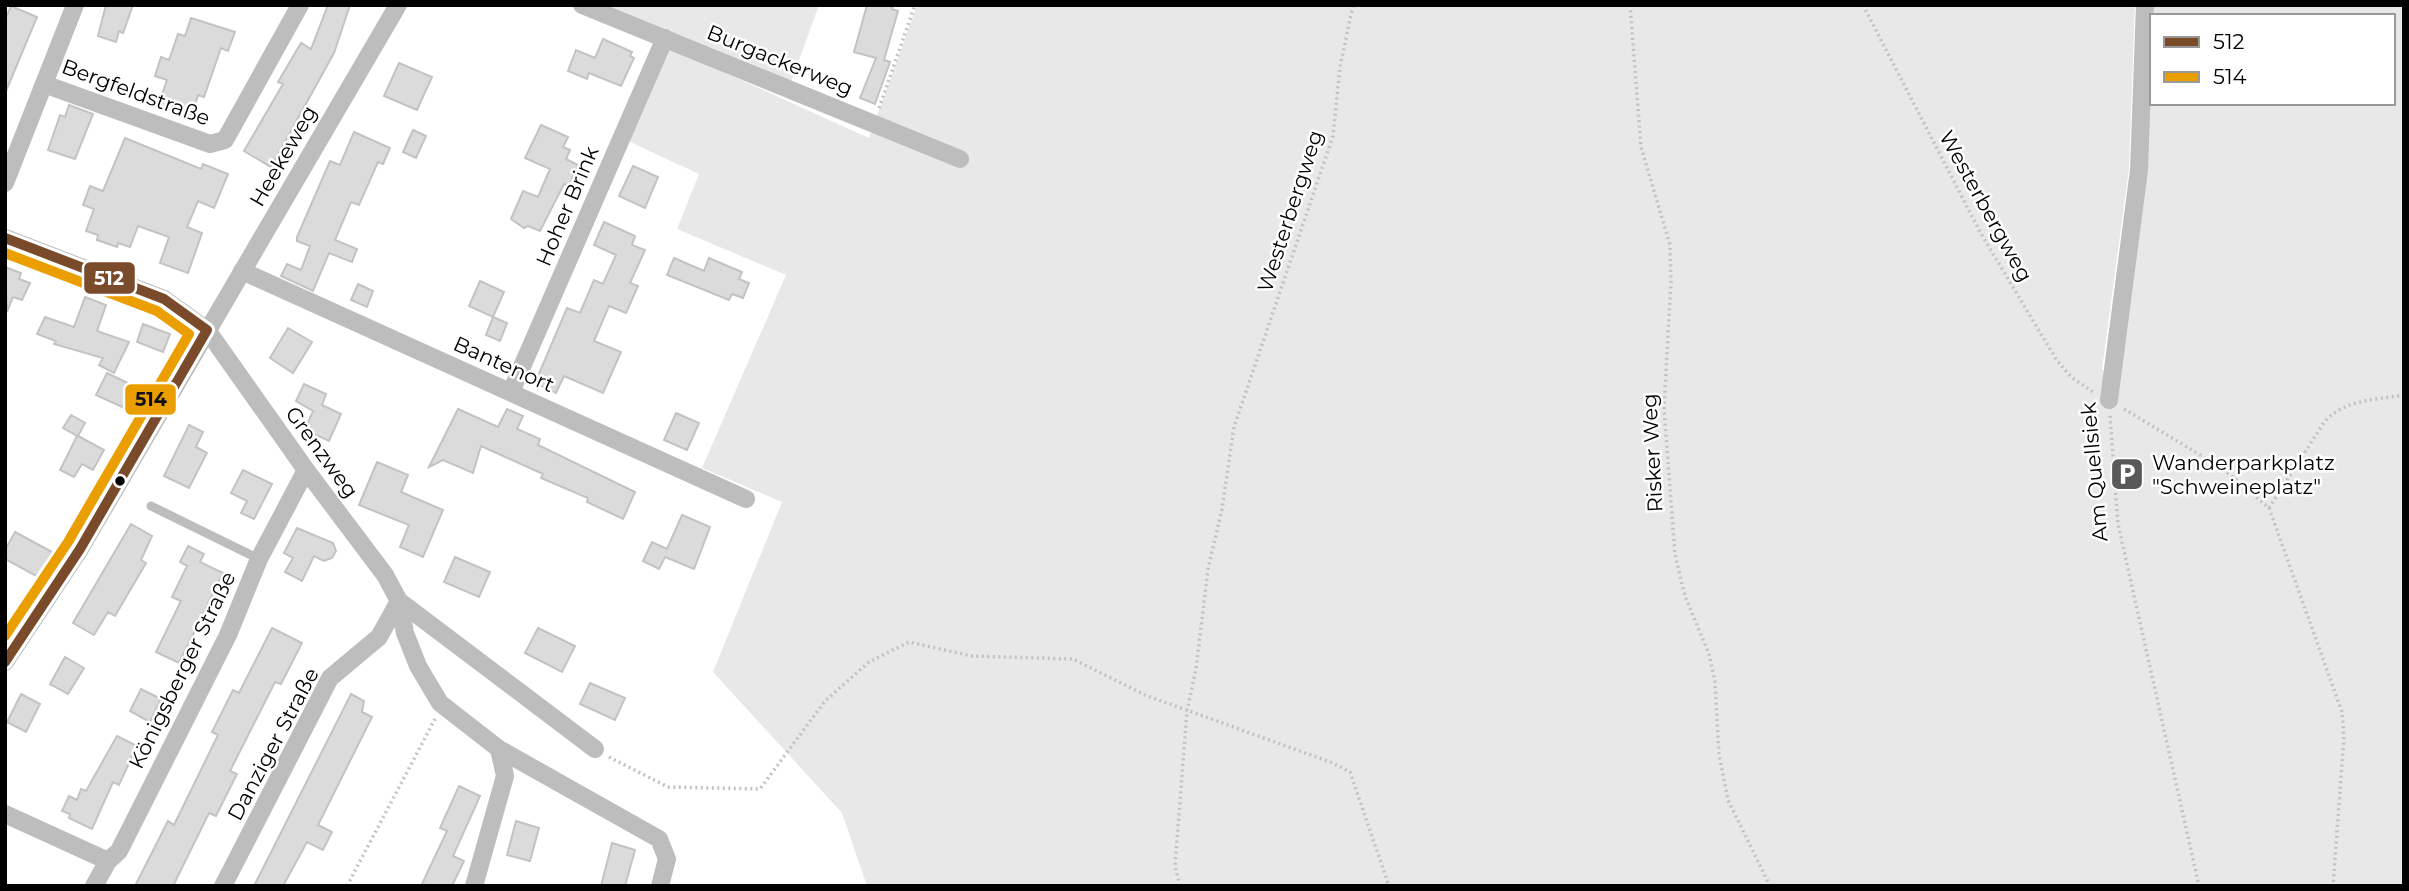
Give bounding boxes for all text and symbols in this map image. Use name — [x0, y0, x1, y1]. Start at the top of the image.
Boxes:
legend — [2150, 14, 2395, 105]
street label: Burgackerweg — [703, 19, 857, 101]
text: 512 — [2213, 29, 2244, 54]
street label: Bergfeldstraße — [58, 54, 214, 130]
text: 514 — [2213, 64, 2246, 89]
street label: Heekeweg — [244, 101, 322, 211]
street label: Westerbergweg — [1934, 126, 2038, 286]
street label: Westerbergweg — [1252, 127, 1328, 295]
street label: Hoher Brink — [531, 142, 604, 270]
line badge: 512 — [83, 261, 136, 295]
text: 512 — [94, 267, 124, 290]
street label: Bantenort — [450, 331, 558, 397]
line badge: 514 — [124, 383, 177, 416]
text: 514 — [135, 388, 167, 411]
street label: Risker Weg — [1636, 393, 1668, 513]
street label: Grenzweg — [280, 401, 364, 503]
street label: Am Quellsiek — [2075, 401, 2113, 543]
place label: Wanderparkplatz "Schweineplatz" — [2152, 450, 2335, 499]
parking icon: Wanderparkplatz "Schweineplatz" — [2108, 455, 2146, 493]
unlabelled marker — [113, 474, 127, 488]
street label: Königsberger Straße — [123, 567, 241, 773]
street label: Danziger Straße — [222, 663, 324, 825]

